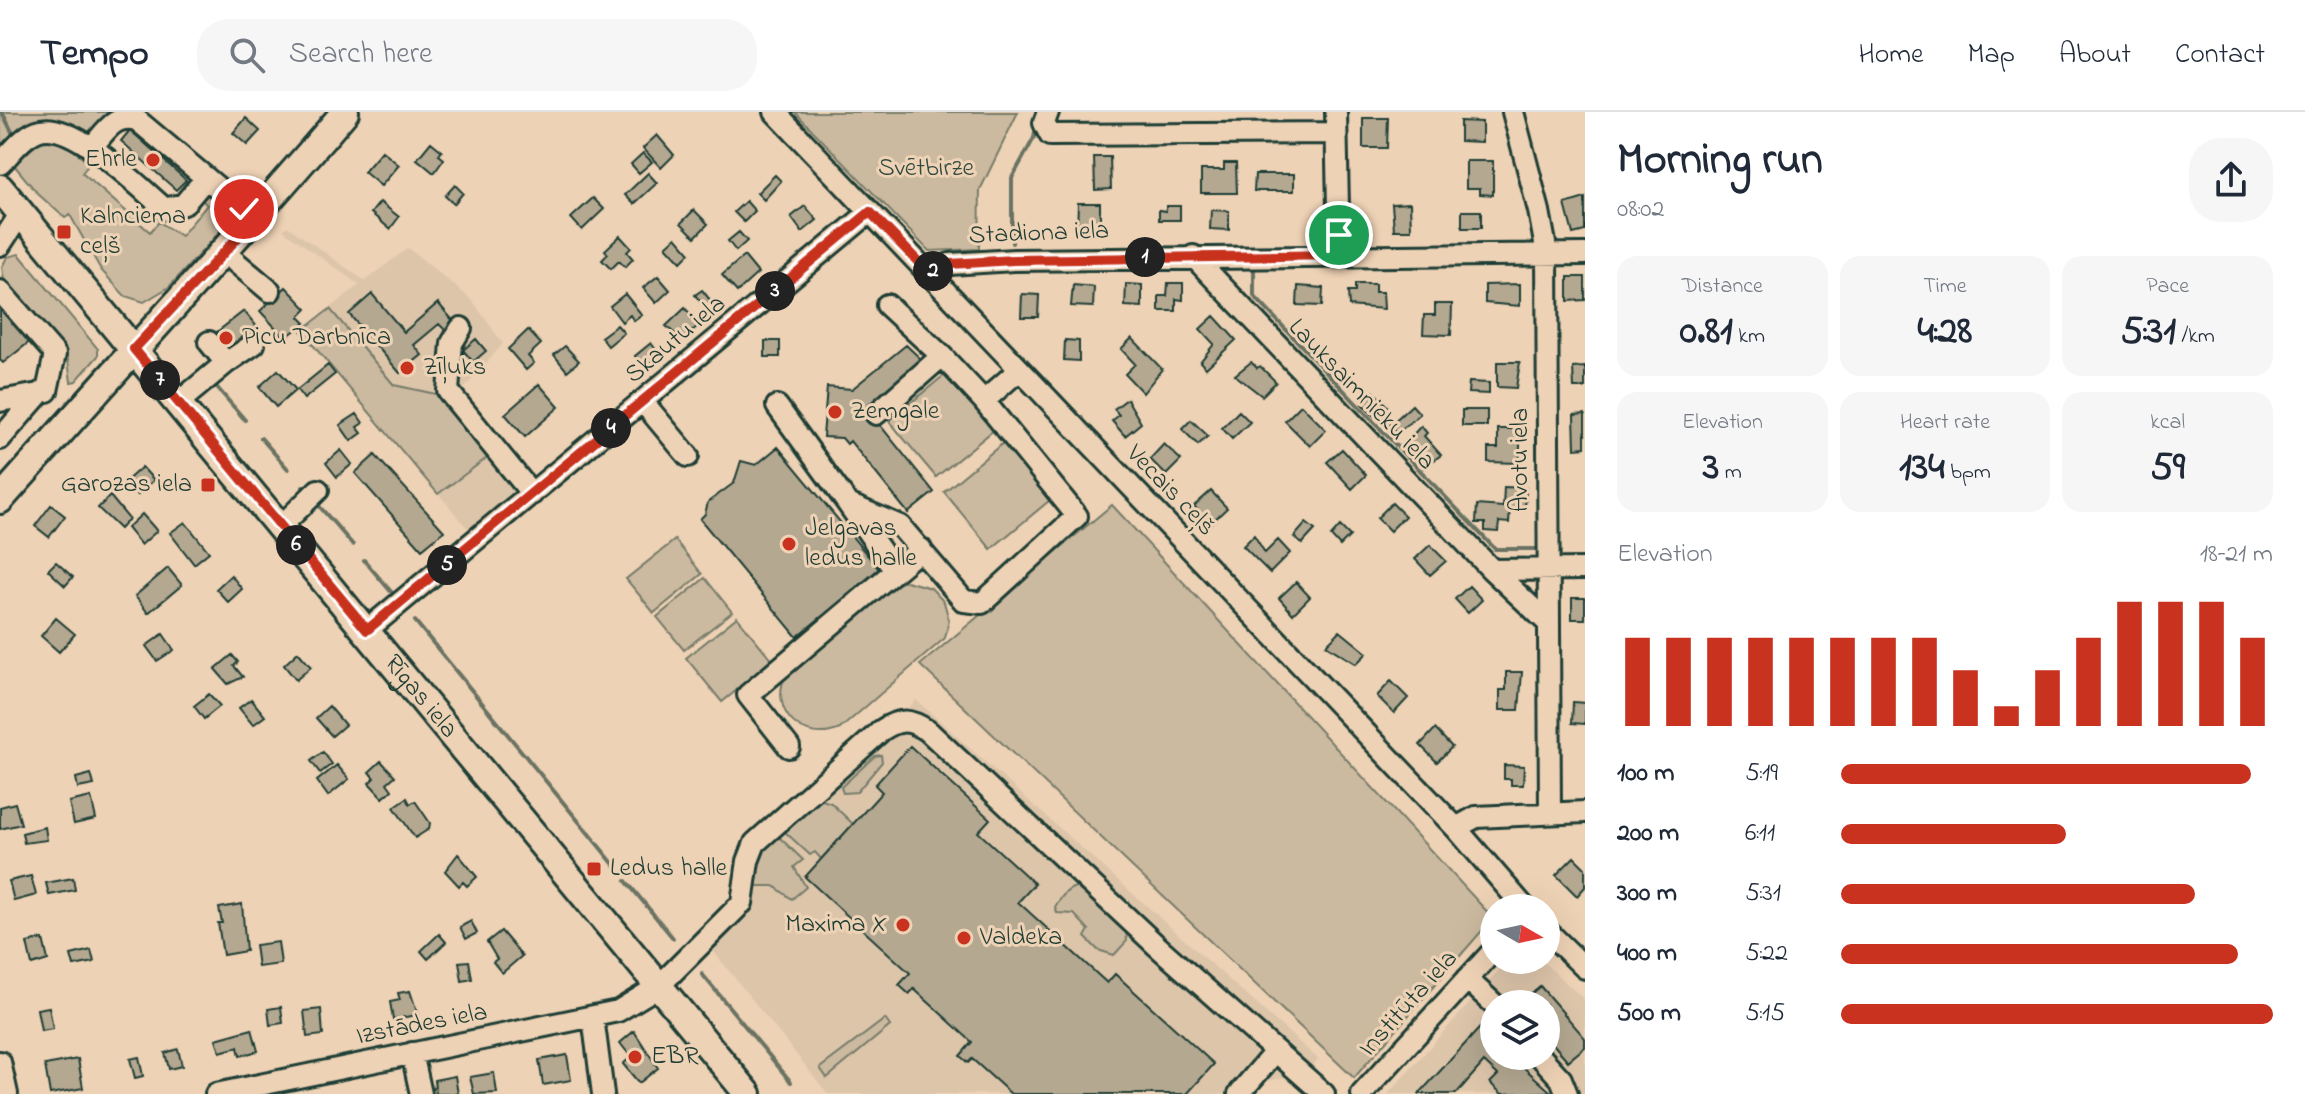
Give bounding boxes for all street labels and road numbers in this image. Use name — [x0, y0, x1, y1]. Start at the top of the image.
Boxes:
street label: Stadiona iela — [968, 213, 1110, 255]
street label: Skautu iela — [617, 286, 735, 394]
street label: Lauksaimnieku iela — [1278, 310, 1444, 480]
street label: Avotu iela — [1502, 408, 1540, 512]
street label: Vecais ceļš — [1116, 436, 1223, 545]
street label: Rīgas iela — [374, 647, 466, 747]
street label: Institūta iela — [1350, 942, 1468, 1066]
street label: Izstādes iela — [353, 994, 491, 1056]

